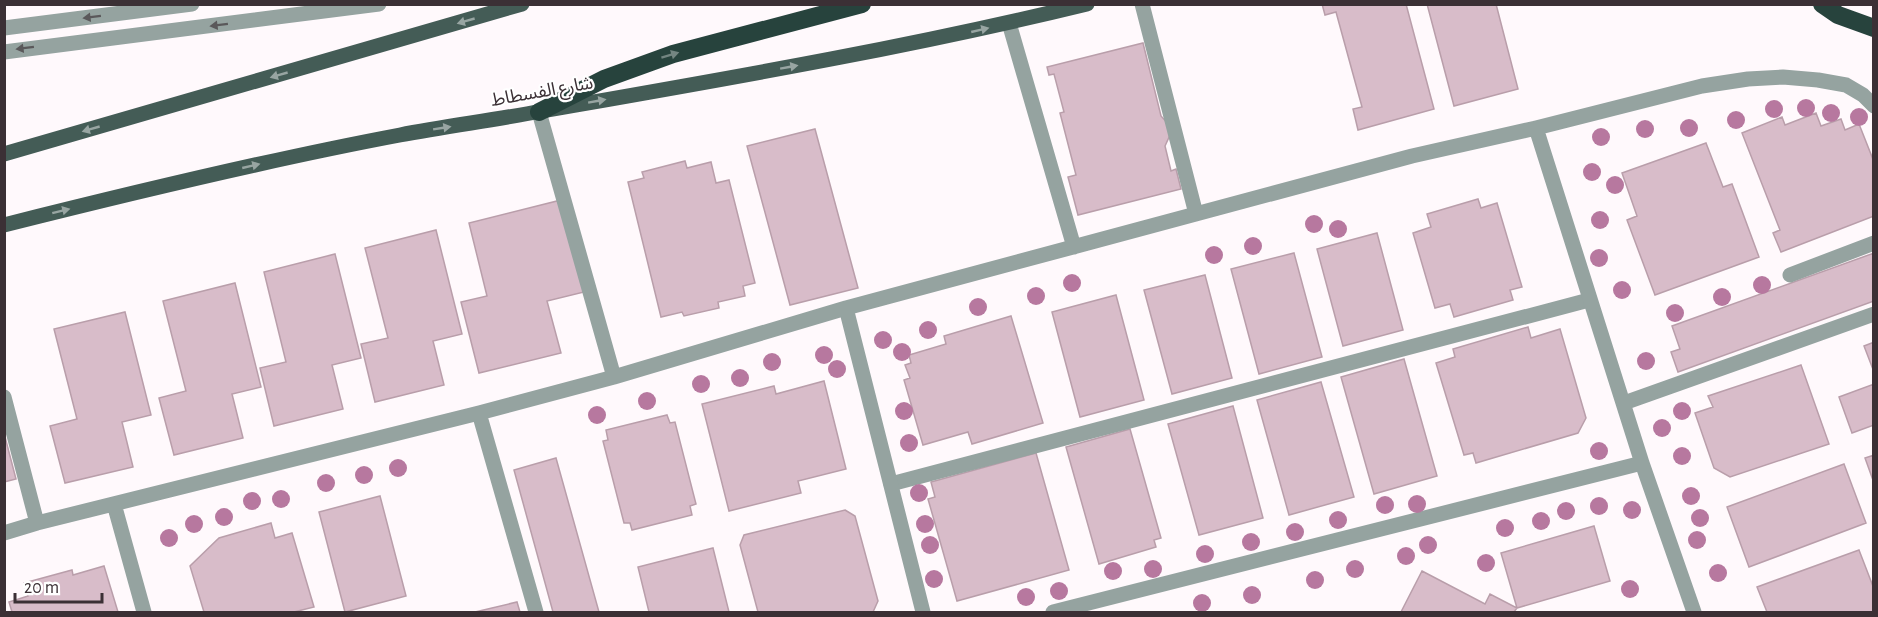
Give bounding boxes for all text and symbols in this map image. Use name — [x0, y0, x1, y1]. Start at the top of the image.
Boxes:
one-way arrow — [82, 12, 101, 21]
one-way arrow — [457, 17, 475, 26]
one-way arrow — [209, 20, 228, 29]
one-way arrow — [971, 24, 989, 34]
one-way arrow — [16, 44, 35, 53]
one-way arrow — [661, 50, 679, 59]
one-way arrow — [779, 62, 798, 71]
one-way arrow — [270, 71, 288, 80]
street label: شارع الفسطاط — [490, 74, 595, 114]
one-way arrow — [587, 97, 606, 106]
one-way arrow — [433, 123, 452, 132]
one-way arrow — [82, 125, 100, 134]
one-way arrow — [242, 160, 260, 170]
one-way arrow — [52, 205, 70, 215]
scale bar — [15, 566, 102, 604]
text: 20 m — [24, 579, 59, 597]

